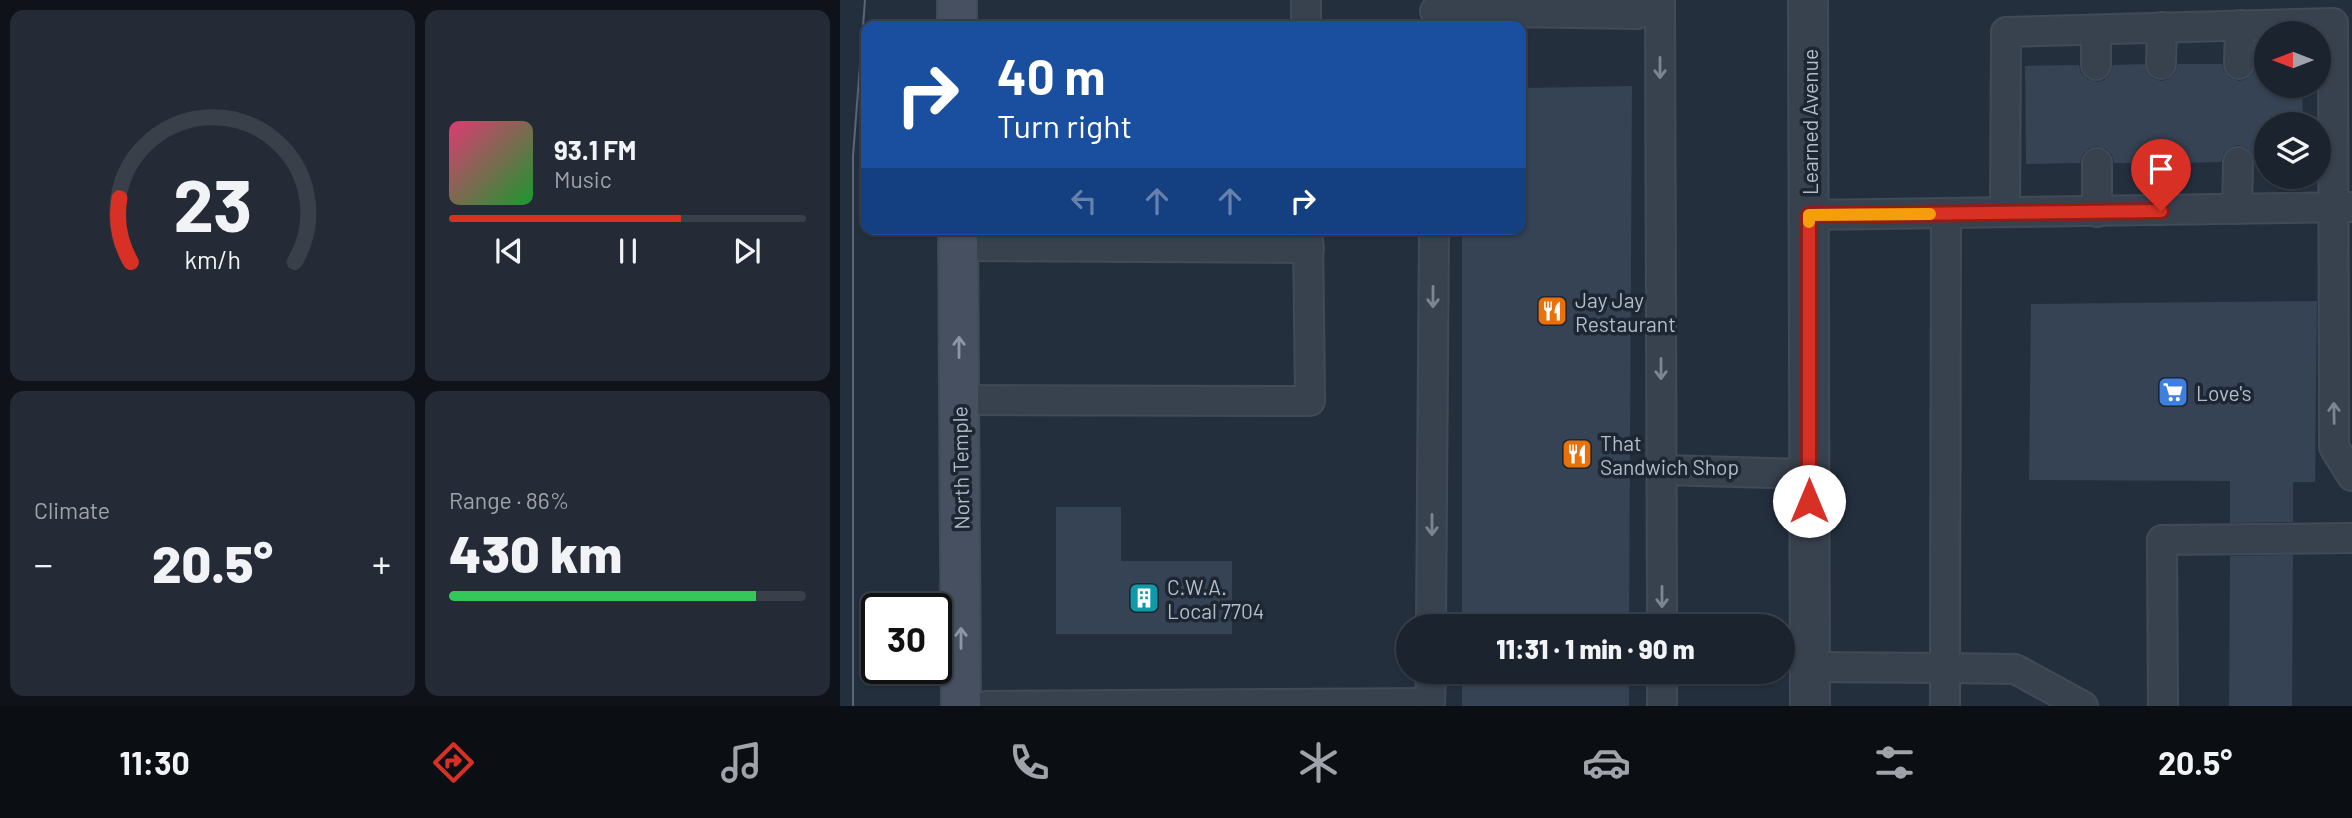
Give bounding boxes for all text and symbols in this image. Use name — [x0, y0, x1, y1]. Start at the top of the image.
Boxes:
north arrow — [2254, 21, 2331, 98]
map controls — [2254, 21, 2331, 189]
text: 40 m — [997, 46, 1105, 105]
icon: right — [882, 49, 973, 140]
street label: Learned Avenue — [1797, 49, 1822, 195]
one-way arrow — [1653, 56, 1667, 79]
text: Turn right — [997, 106, 1132, 144]
button: layers — [2254, 112, 2331, 189]
text: 93.1 FM — [554, 134, 636, 165]
pin — [2131, 139, 2191, 211]
icon: arrive — [2142, 150, 2180, 188]
text: 23 — [173, 159, 252, 247]
text: Music — [554, 165, 612, 193]
icon: left — [1065, 182, 1103, 220]
icon: ahead — [1138, 182, 1176, 220]
icon: ahead — [1211, 182, 1249, 220]
icon: right — [1284, 182, 1322, 220]
icon: previous — [490, 232, 528, 270]
icon: pause — [609, 232, 647, 270]
icon: next — [728, 232, 766, 270]
text: km/h — [184, 244, 241, 274]
one-way arrow — [1426, 286, 1440, 309]
place label: Jay Jay Restaurant — [1575, 287, 1676, 336]
restaurant icon: Jay Jay Restaurant — [1535, 294, 1569, 328]
one-way arrow — [952, 336, 966, 359]
one-way arrow — [1654, 357, 1668, 380]
supermarket icon: Love's — [2156, 375, 2190, 409]
place label: Love's — [2196, 380, 2252, 405]
one-way arrow — [2327, 401, 2341, 424]
street label: North Temple — [946, 406, 974, 530]
place label: That Sandwich Shop — [1600, 430, 1739, 479]
restaurant icon: That Sandwich Shop — [1560, 437, 1594, 471]
position arrow — [1772, 464, 1846, 538]
text: Range · 86% — [449, 486, 569, 514]
text: Climate — [34, 496, 110, 524]
one-way arrow — [1425, 513, 1439, 536]
text: 430 km — [449, 521, 622, 583]
text: 20.5° — [152, 531, 273, 593]
text: − — [34, 540, 53, 586]
text: + — [372, 540, 391, 586]
place label: C.W.A. Local 7704 — [1167, 574, 1264, 623]
building icon: C.W.A. Local 7704 — [1127, 581, 1161, 615]
one-way arrow — [1655, 585, 1669, 608]
speed limit sign: 30 — [861, 593, 952, 684]
one-way arrow — [954, 627, 968, 650]
text: 11:31 · 1 min · 90 m — [1496, 633, 1695, 664]
icon: directions — [429, 738, 478, 787]
icon: music — [717, 738, 766, 787]
icon: phone — [1005, 738, 1054, 787]
icon: climate — [1294, 738, 1343, 787]
icon: car — [1582, 738, 1631, 787]
icon: filters — [1870, 738, 1919, 787]
text: 11:30 — [120, 743, 190, 781]
text: 20.5° — [2158, 743, 2232, 781]

